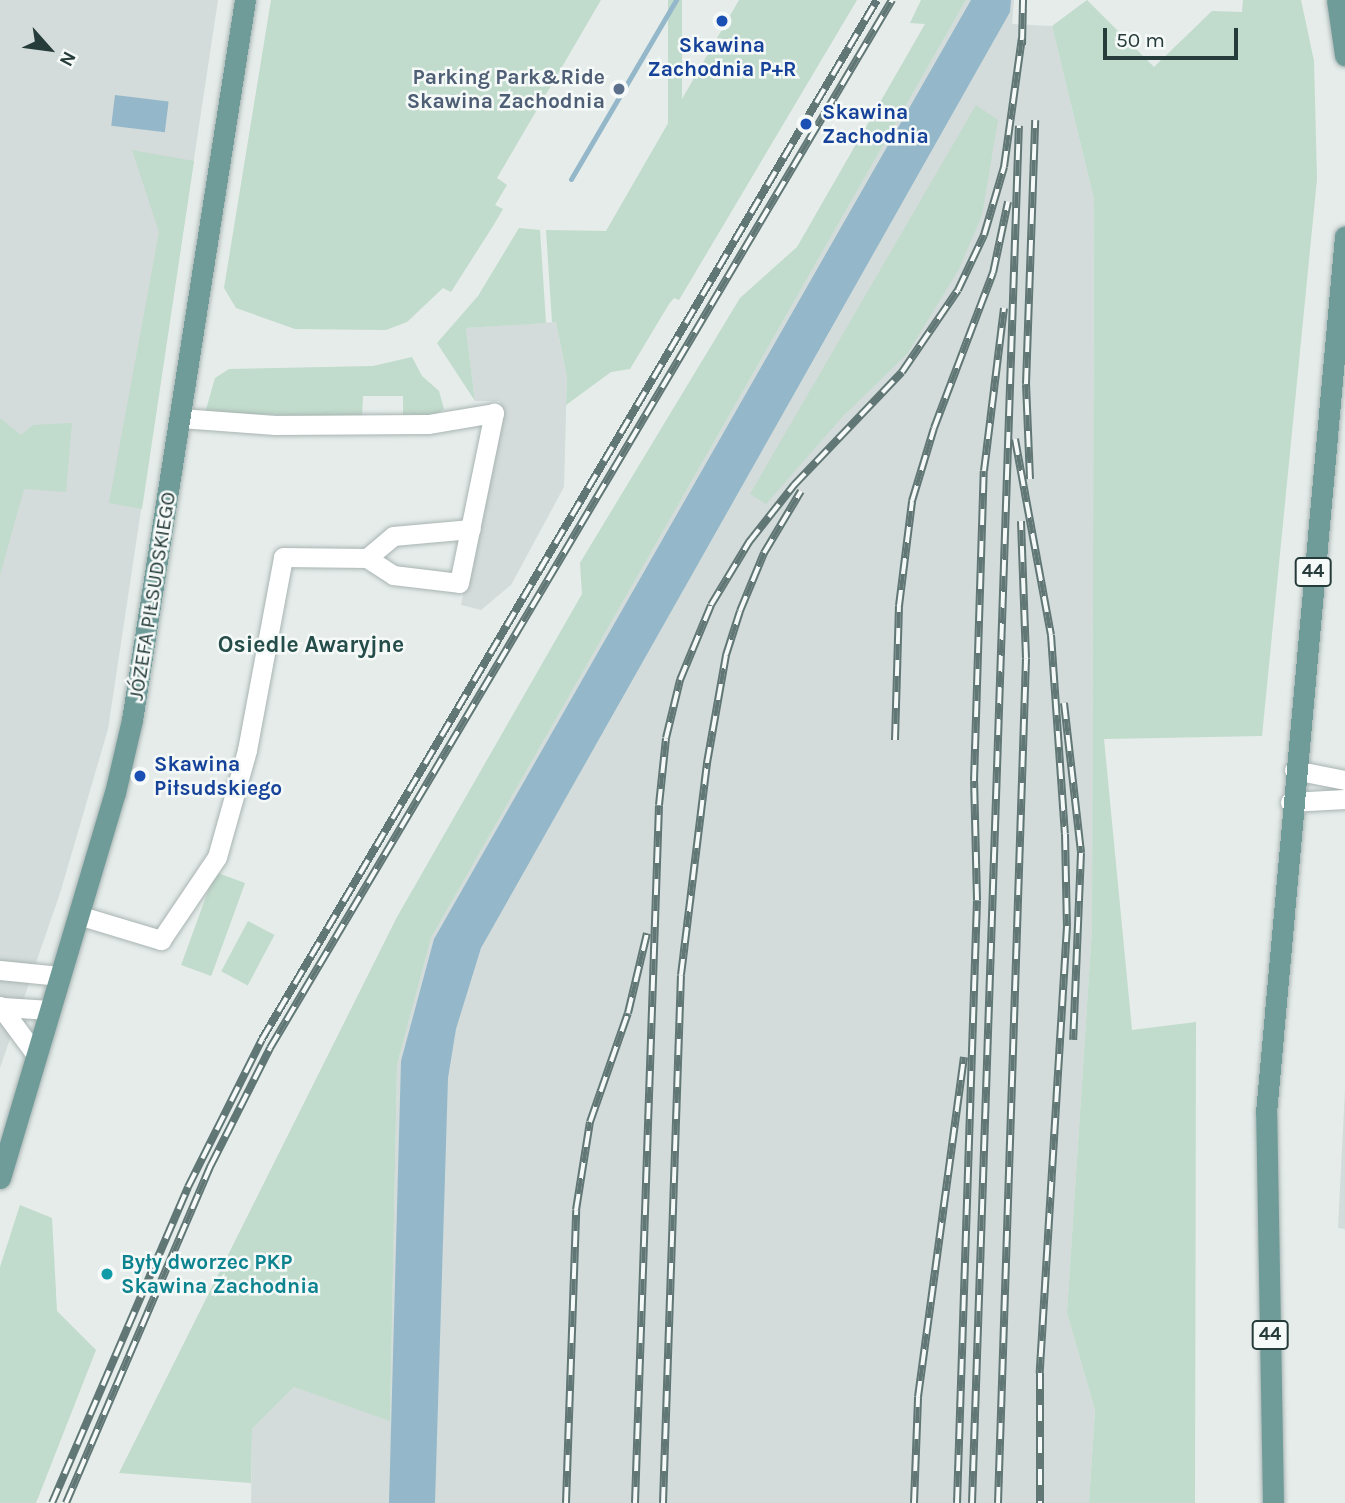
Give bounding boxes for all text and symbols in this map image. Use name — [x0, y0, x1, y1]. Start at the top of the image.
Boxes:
marker: Skawina Zachodnia P+R — [714, 13, 730, 29]
north arrow — [14, 14, 84, 84]
scale bar — [1107, 14, 1242, 58]
text: 50 m — [1116, 28, 1165, 52]
place label: Skawina Zachodnia P+R — [647, 32, 797, 82]
text: N — [55, 48, 80, 70]
place label: Parking Park&Ride Skawina Zachodnia — [407, 64, 605, 114]
marker: Parking Park&Ride Skawina Zachodnia — [611, 81, 627, 97]
place label: Skawina Zachodnia — [822, 99, 929, 149]
marker: Skawina Zachodnia — [796, 114, 816, 134]
street label: JÓZEFA PIŁSUDSKIEGO — [123, 490, 181, 702]
road number: 44 — [1294, 556, 1332, 587]
district label: Osiedle Awaryjne — [218, 631, 404, 659]
place label: Skawina Piłsudskiego — [154, 751, 282, 801]
marker: Skawina Piłsudskiego — [132, 768, 148, 784]
place label: Były dworzec PKP Skawina Zachodnia — [121, 1249, 319, 1299]
marker: Były dworzec PKP Skawina Zachodnia — [99, 1266, 115, 1282]
road number: 44 — [1251, 1320, 1289, 1350]

